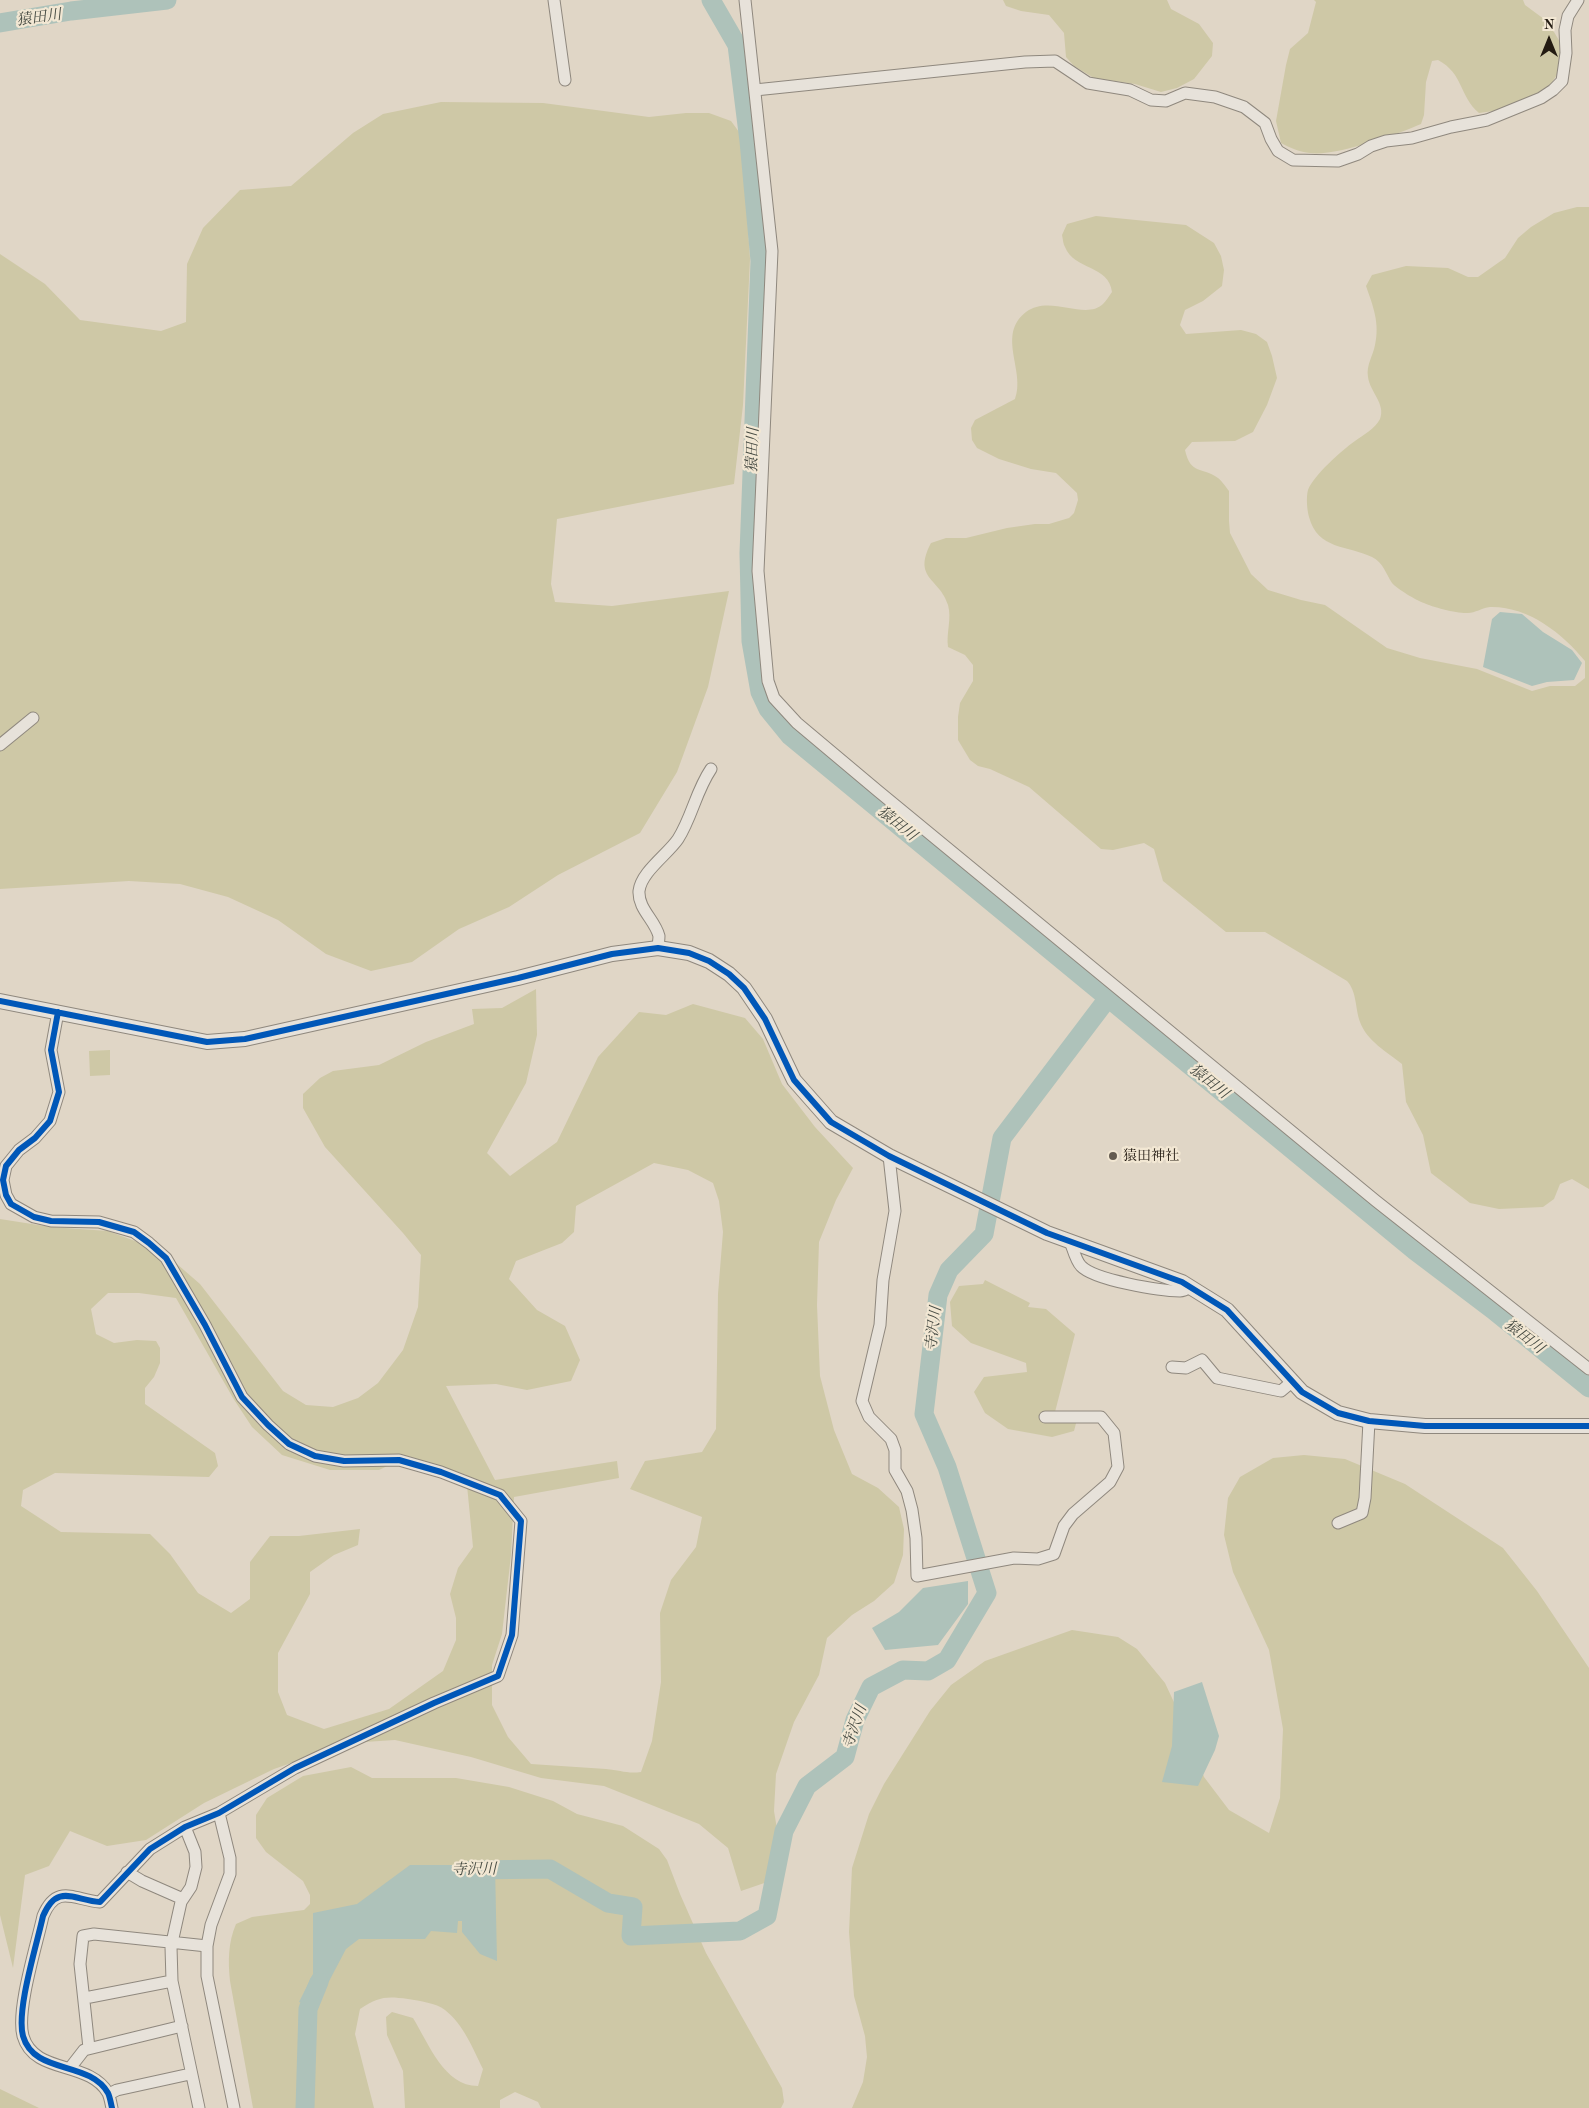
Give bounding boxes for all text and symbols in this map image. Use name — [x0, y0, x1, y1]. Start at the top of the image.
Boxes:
water label: 猿田川 — [15, 6, 63, 30]
north arrow — [1524, 15, 1574, 65]
text: N — [1544, 18, 1554, 32]
water label: 猿田川 — [743, 427, 763, 473]
water label: 猿田川 — [874, 803, 920, 845]
water label: 猿田川 — [1186, 1061, 1232, 1103]
place label: 猿田神社 — [1123, 1148, 1179, 1164]
marker: 猿田神社 — [1107, 1150, 1119, 1162]
water label: 寺沢川 — [922, 1306, 946, 1352]
water label: 猿田川 — [1501, 1316, 1547, 1358]
water label: 寺沢川 — [839, 1703, 871, 1751]
water label: 寺沢川 — [451, 1861, 497, 1879]

